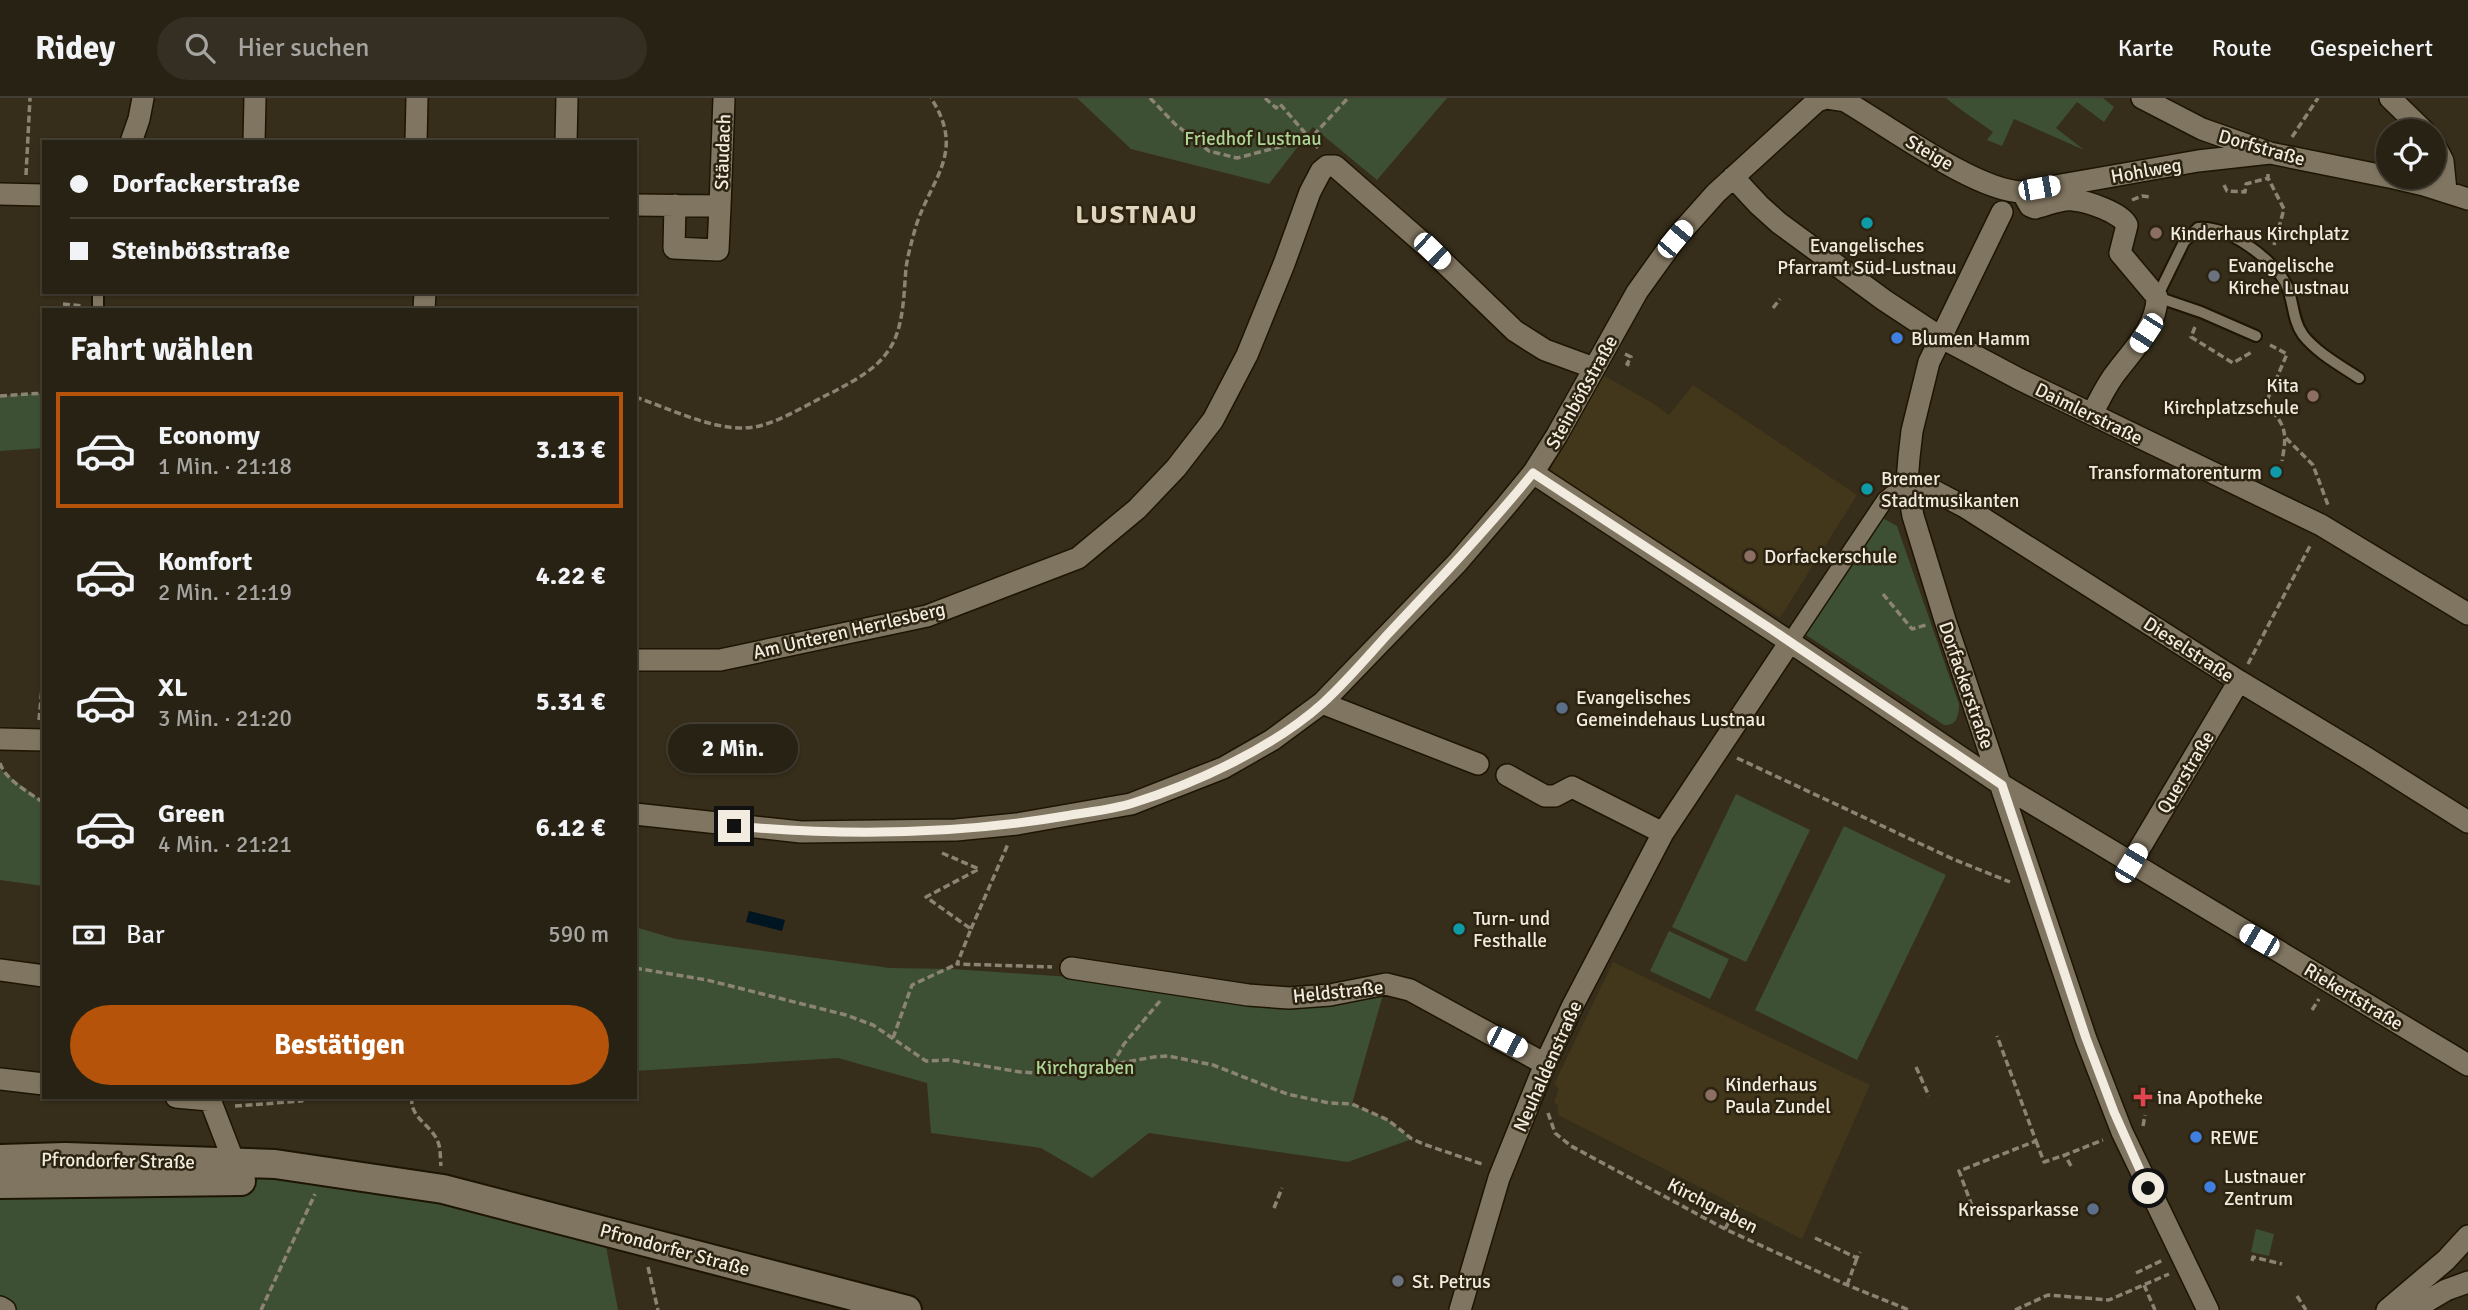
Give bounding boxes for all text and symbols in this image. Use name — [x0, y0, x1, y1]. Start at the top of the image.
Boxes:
search box — [157, 17, 647, 80]
text: Ridey — [35, 28, 115, 69]
icon: search — [181, 29, 219, 67]
text: Hier suchen — [237, 32, 369, 64]
text: Karte — [2118, 33, 2174, 63]
text: Route — [2212, 33, 2272, 63]
text: Gespeichert — [2310, 33, 2433, 63]
street label: Stäudach — [710, 114, 736, 191]
map controls — [2376, 119, 2446, 189]
button: locate — [2376, 119, 2446, 189]
street label: Dorfstraße — [2216, 124, 2308, 172]
park label: Friedhof Lustnau — [1184, 127, 1322, 151]
street label: Steige — [1901, 130, 1958, 176]
street label: Hohlweg — [2109, 153, 2183, 189]
text: Dorfackerstraße — [112, 168, 300, 200]
car — [2017, 174, 2062, 202]
district label: LUSTNAU — [1075, 199, 1199, 231]
marker: Evangelisches Pfarramt Süd-Lustnau — [1859, 215, 1875, 231]
car — [1654, 216, 1697, 262]
place label: Kinderhaus Kirchplatz — [2170, 222, 2349, 246]
marker: Kinderhaus Kirchplatz — [2148, 225, 2164, 241]
car — [1410, 229, 1455, 273]
place label: Evangelisches Pfarramt Süd-Lustnau — [1777, 234, 1957, 280]
text: Steinbößstraße — [112, 235, 290, 267]
place label: Evangelische Kirche Lustnau — [2228, 254, 2349, 300]
marker: Evangelische Kirche Lustnau — [2206, 268, 2222, 284]
car — [2126, 310, 2167, 356]
place label: Blumen Hamm — [1911, 327, 2030, 351]
text: Fahrt wählen — [70, 330, 254, 369]
marker: Blumen Hamm — [1889, 330, 1905, 346]
street label: Steinbößstraße — [1541, 331, 1623, 454]
place label: Kita Kirchplatzschule — [2163, 374, 2299, 420]
street label: Daimlerstraße — [2031, 377, 2146, 450]
marker: Kita Kirchplatzschule — [2305, 388, 2321, 404]
icon: car — [74, 419, 137, 482]
text: Economy — [158, 420, 260, 452]
text: 3.13 € — [536, 434, 605, 466]
text: 1 Min. · 21:18 — [158, 452, 292, 481]
place label: Transformatorenturm — [2089, 461, 2262, 485]
marker: Transformatorenturm — [2268, 464, 2284, 480]
place label: Bremer Stadtmusikanten — [1881, 467, 2019, 513]
marker: Bremer Stadtmusikanten — [1859, 481, 1875, 497]
icon: car — [74, 545, 137, 608]
place label: Dorfackerschule — [1764, 545, 1897, 569]
text: Komfort — [158, 546, 252, 578]
marker: Dorfackerschule — [1742, 548, 1758, 564]
text: 4.22 € — [536, 560, 605, 592]
text: 2 Min. · 21:19 — [158, 578, 292, 607]
street label: Am Unteren Herrlesberg — [751, 597, 948, 665]
street label: Dieselstraße — [2139, 612, 2238, 688]
street label: Dorfackerstraße — [1933, 618, 1999, 752]
icon: car — [74, 671, 137, 734]
text: XL — [158, 672, 188, 704]
text: 5.31 € — [536, 686, 605, 718]
place label: Evangelisches Gemeindehaus Lustnau — [1576, 686, 1766, 732]
marker: Evangelisches Gemeindehaus Lustnau — [1554, 700, 1570, 716]
text: 3 Min. · 21:20 — [158, 704, 292, 733]
callout: 2 Min. — [669, 724, 799, 774]
street label: Querstraße — [2152, 727, 2220, 818]
text: 2 Min. — [702, 734, 764, 763]
icon: car — [74, 797, 137, 860]
text: Green — [158, 798, 225, 830]
route end — [718, 810, 750, 842]
text: 6.12 € — [536, 812, 605, 844]
text: 4 Min. · 21:21 — [158, 830, 292, 859]
car — [2112, 840, 2151, 886]
place label: Turn- und Festhalle — [1473, 907, 1550, 953]
icon: cash — [70, 916, 108, 954]
text: Bar — [126, 919, 164, 951]
text: 590 m — [548, 920, 609, 949]
car — [2236, 920, 2283, 960]
marker: Turn- und Festhalle — [1451, 921, 1467, 937]
street label: Riekertstraße — [2299, 958, 2408, 1036]
street label: Heldstraße — [1292, 975, 1384, 1009]
street label: Neuhaldenstraße — [1508, 997, 1588, 1136]
button: Bestätigen — [70, 1005, 609, 1085]
car — [1484, 1023, 1531, 1061]
park label: Kirchgraben — [1036, 1056, 1134, 1080]
place label: Kinderhaus Paula Zundel — [1725, 1073, 1831, 1119]
place label: ina Apotheke — [2157, 1086, 2263, 1110]
marker: Kinderhaus Paula Zundel — [1703, 1087, 1719, 1103]
marker: ina Apotheke — [2135, 1089, 2151, 1105]
place label: REWE — [2210, 1126, 2259, 1150]
marker: REWE — [2188, 1129, 2204, 1145]
street label: Pfrondorfer Straße — [41, 1148, 195, 1174]
place label: Lustnauer Zentrum — [2224, 1165, 2306, 1211]
route start — [2132, 1172, 2164, 1204]
street label: Kirchgraben — [1663, 1173, 1762, 1239]
marker: Lustnauer Zentrum — [2202, 1179, 2218, 1195]
place label: Kreissparkasse — [1958, 1198, 2079, 1222]
marker: Kreissparkasse — [2085, 1201, 2101, 1217]
street label: Pfrondorfer Straße — [597, 1218, 752, 1281]
place label: St. Petrus — [1412, 1270, 1491, 1294]
marker: St. Petrus — [1390, 1273, 1406, 1289]

